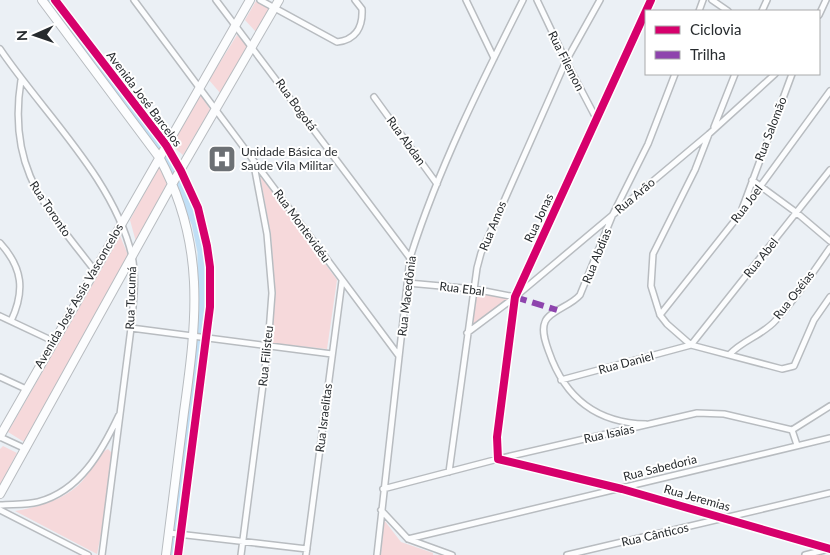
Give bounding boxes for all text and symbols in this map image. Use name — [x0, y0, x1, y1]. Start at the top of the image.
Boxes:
north arrow — [10, 10, 60, 60]
legend — [645, 10, 820, 75]
text: Ciclovia — [690, 20, 741, 38]
street label: Rua Filemon — [545, 28, 588, 93]
text: N — [13, 30, 30, 41]
text: Trilha — [690, 45, 726, 63]
street label: Avenida José Barcelos — [104, 48, 185, 149]
street label: Rua Bogotá — [273, 76, 320, 134]
street label: Rua Salomão — [751, 94, 790, 163]
street label: Rua Abdan — [384, 113, 429, 168]
hospital icon: Unidade Básica de Saúde Vila Militar — [207, 144, 237, 174]
place label: Unidade Básica de Saúde Vila Militar — [241, 144, 338, 173]
street label: Rua Arão — [612, 174, 658, 217]
street label: Rua Toronto — [26, 178, 75, 239]
street label: Rua Joel — [728, 182, 766, 226]
street label: Rua Montevidéu — [271, 186, 334, 265]
street label: Rua Jonas — [521, 191, 556, 245]
street label: Rua Amos — [476, 199, 509, 253]
street label: Avenida José Assis Vasconcelos — [31, 221, 126, 371]
street label: Rua Abdias — [579, 226, 614, 286]
street label: Rua Abel — [740, 235, 781, 281]
street label: Rua Macedônia — [394, 255, 419, 337]
street label: Rua Tucumá — [122, 266, 139, 330]
street label: Rua Oséias — [770, 267, 817, 322]
street label: Rua Ebal — [439, 278, 486, 299]
street label: Rua Filisteu — [255, 325, 276, 387]
street label: Rua Daniel — [597, 348, 655, 377]
street label: Rua Israelitas — [312, 383, 335, 453]
street label: Rua Isaías — [582, 421, 636, 446]
street label: Rua Sabedoria — [622, 451, 698, 484]
street label: Rua Jeremias — [662, 481, 732, 514]
street label: Rua Cânticos — [620, 519, 690, 550]

